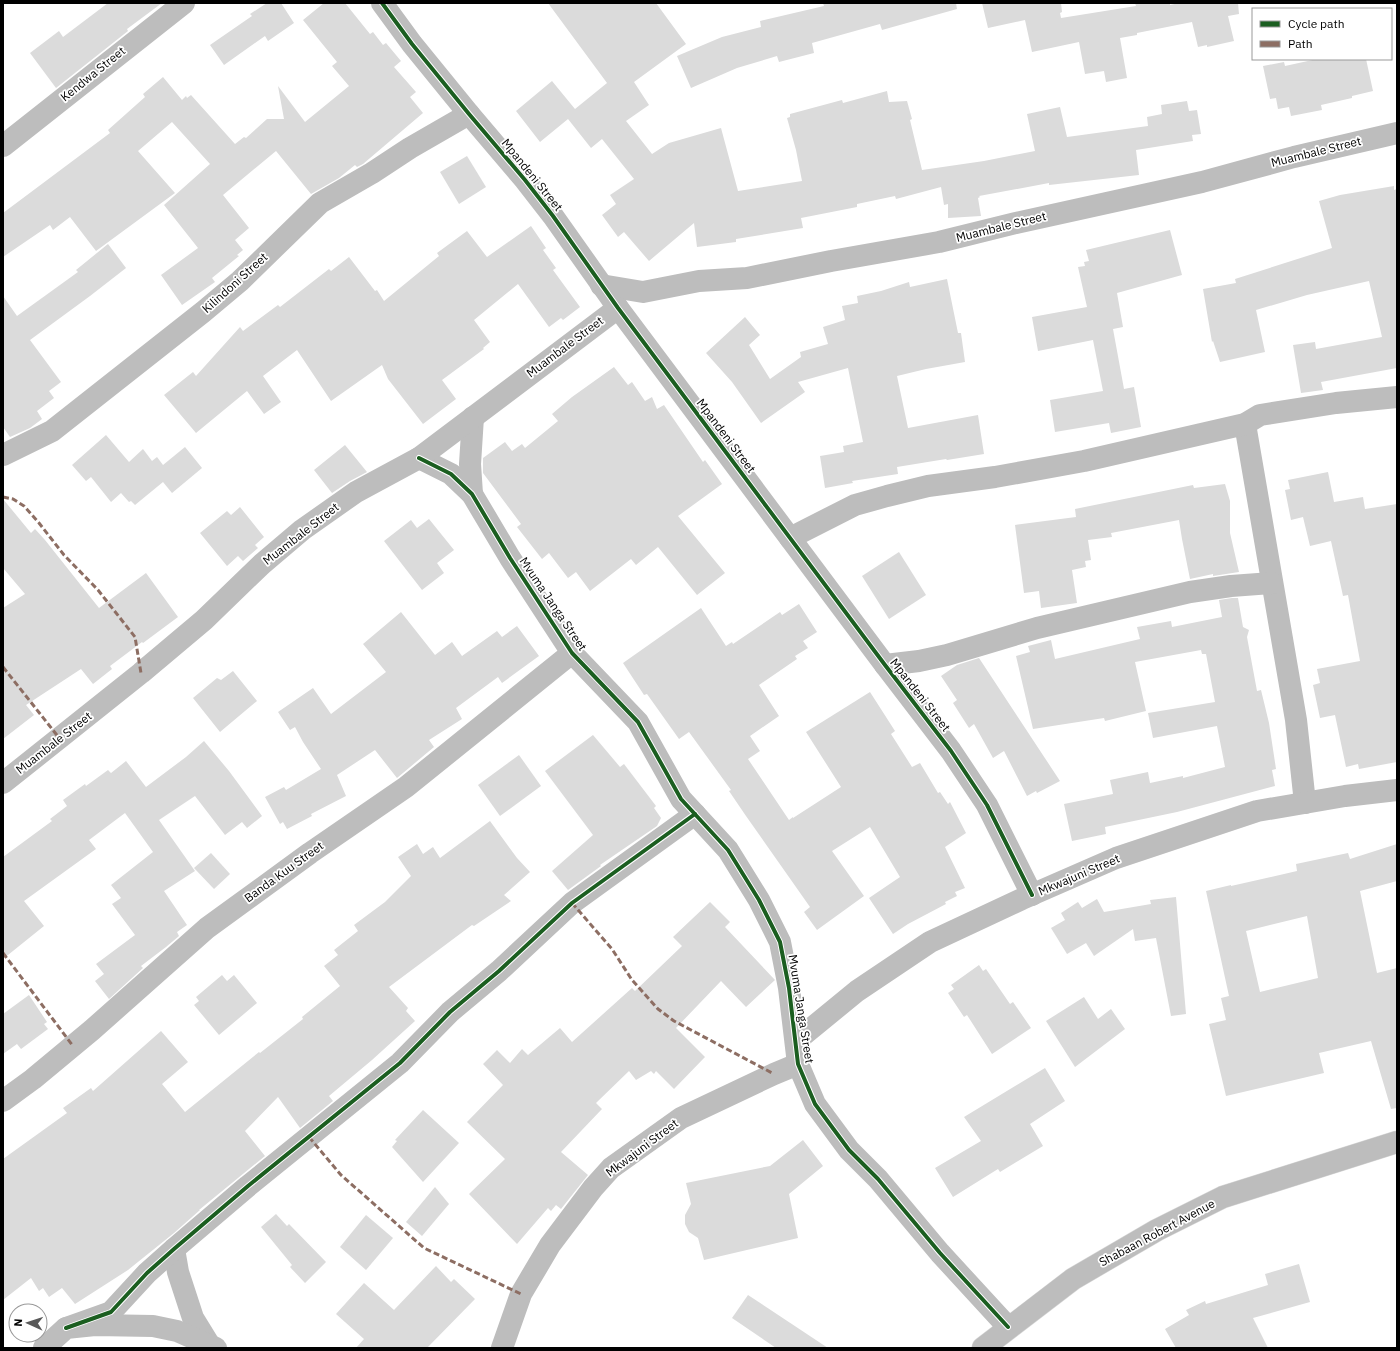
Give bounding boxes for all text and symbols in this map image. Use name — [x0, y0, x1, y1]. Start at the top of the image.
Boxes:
legend — [1252, 8, 1392, 60]
text: Cycle path — [1288, 16, 1345, 31]
text: Path — [1288, 36, 1313, 51]
street label: Kendwa Street — [57, 43, 128, 104]
street label: Muambale Street — [1269, 133, 1363, 170]
street label: Mpandeni Street — [499, 135, 566, 214]
street label: Muambale Street — [954, 208, 1048, 245]
street label: Kilindoni Street — [199, 249, 271, 316]
street label: Muambale Street — [523, 313, 606, 380]
street label: Mpandeni Street — [694, 396, 759, 476]
street label: Muambale Street — [260, 499, 342, 568]
street label: Mvuma Janga Street — [516, 554, 590, 654]
street label: Mpandeni Street — [887, 655, 954, 734]
street label: Muambale Street — [13, 708, 95, 777]
street label: Banda Kuu Street — [241, 838, 326, 905]
street label: Mkwajuni Street — [1036, 851, 1122, 898]
street label: Mvuma Janga Street — [785, 953, 818, 1064]
street label: Mkwajuni Street — [602, 1115, 681, 1180]
street label: Shabaan Robert Avenue — [1096, 1195, 1218, 1269]
north arrow — [8, 1303, 48, 1343]
text: N — [11, 1318, 25, 1327]

